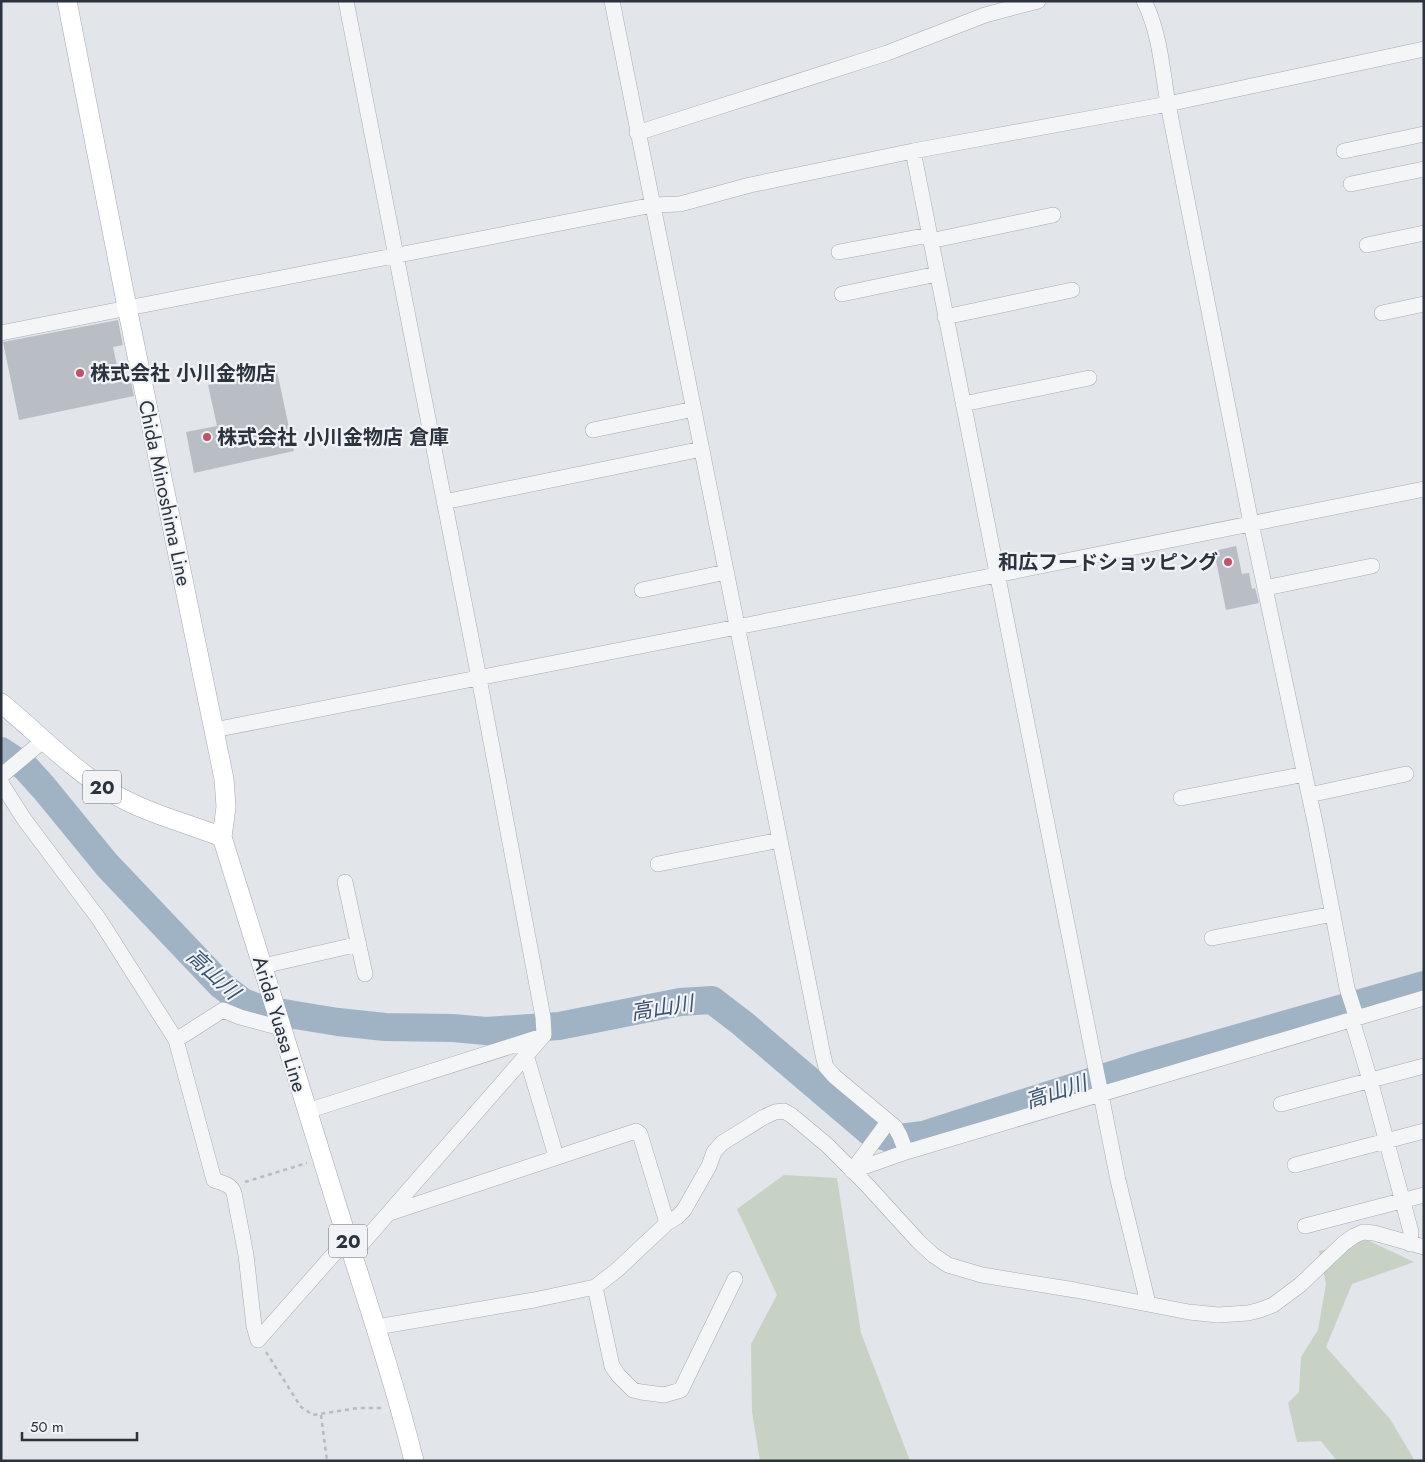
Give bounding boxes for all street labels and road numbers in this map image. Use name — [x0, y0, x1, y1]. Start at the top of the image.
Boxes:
street label: Chida Minoshima Line — [131, 398, 198, 589]
road number: 20 — [83, 770, 121, 804]
street label: Arida Yuasa Line — [245, 953, 314, 1096]
road number: 20 — [329, 1224, 367, 1258]

